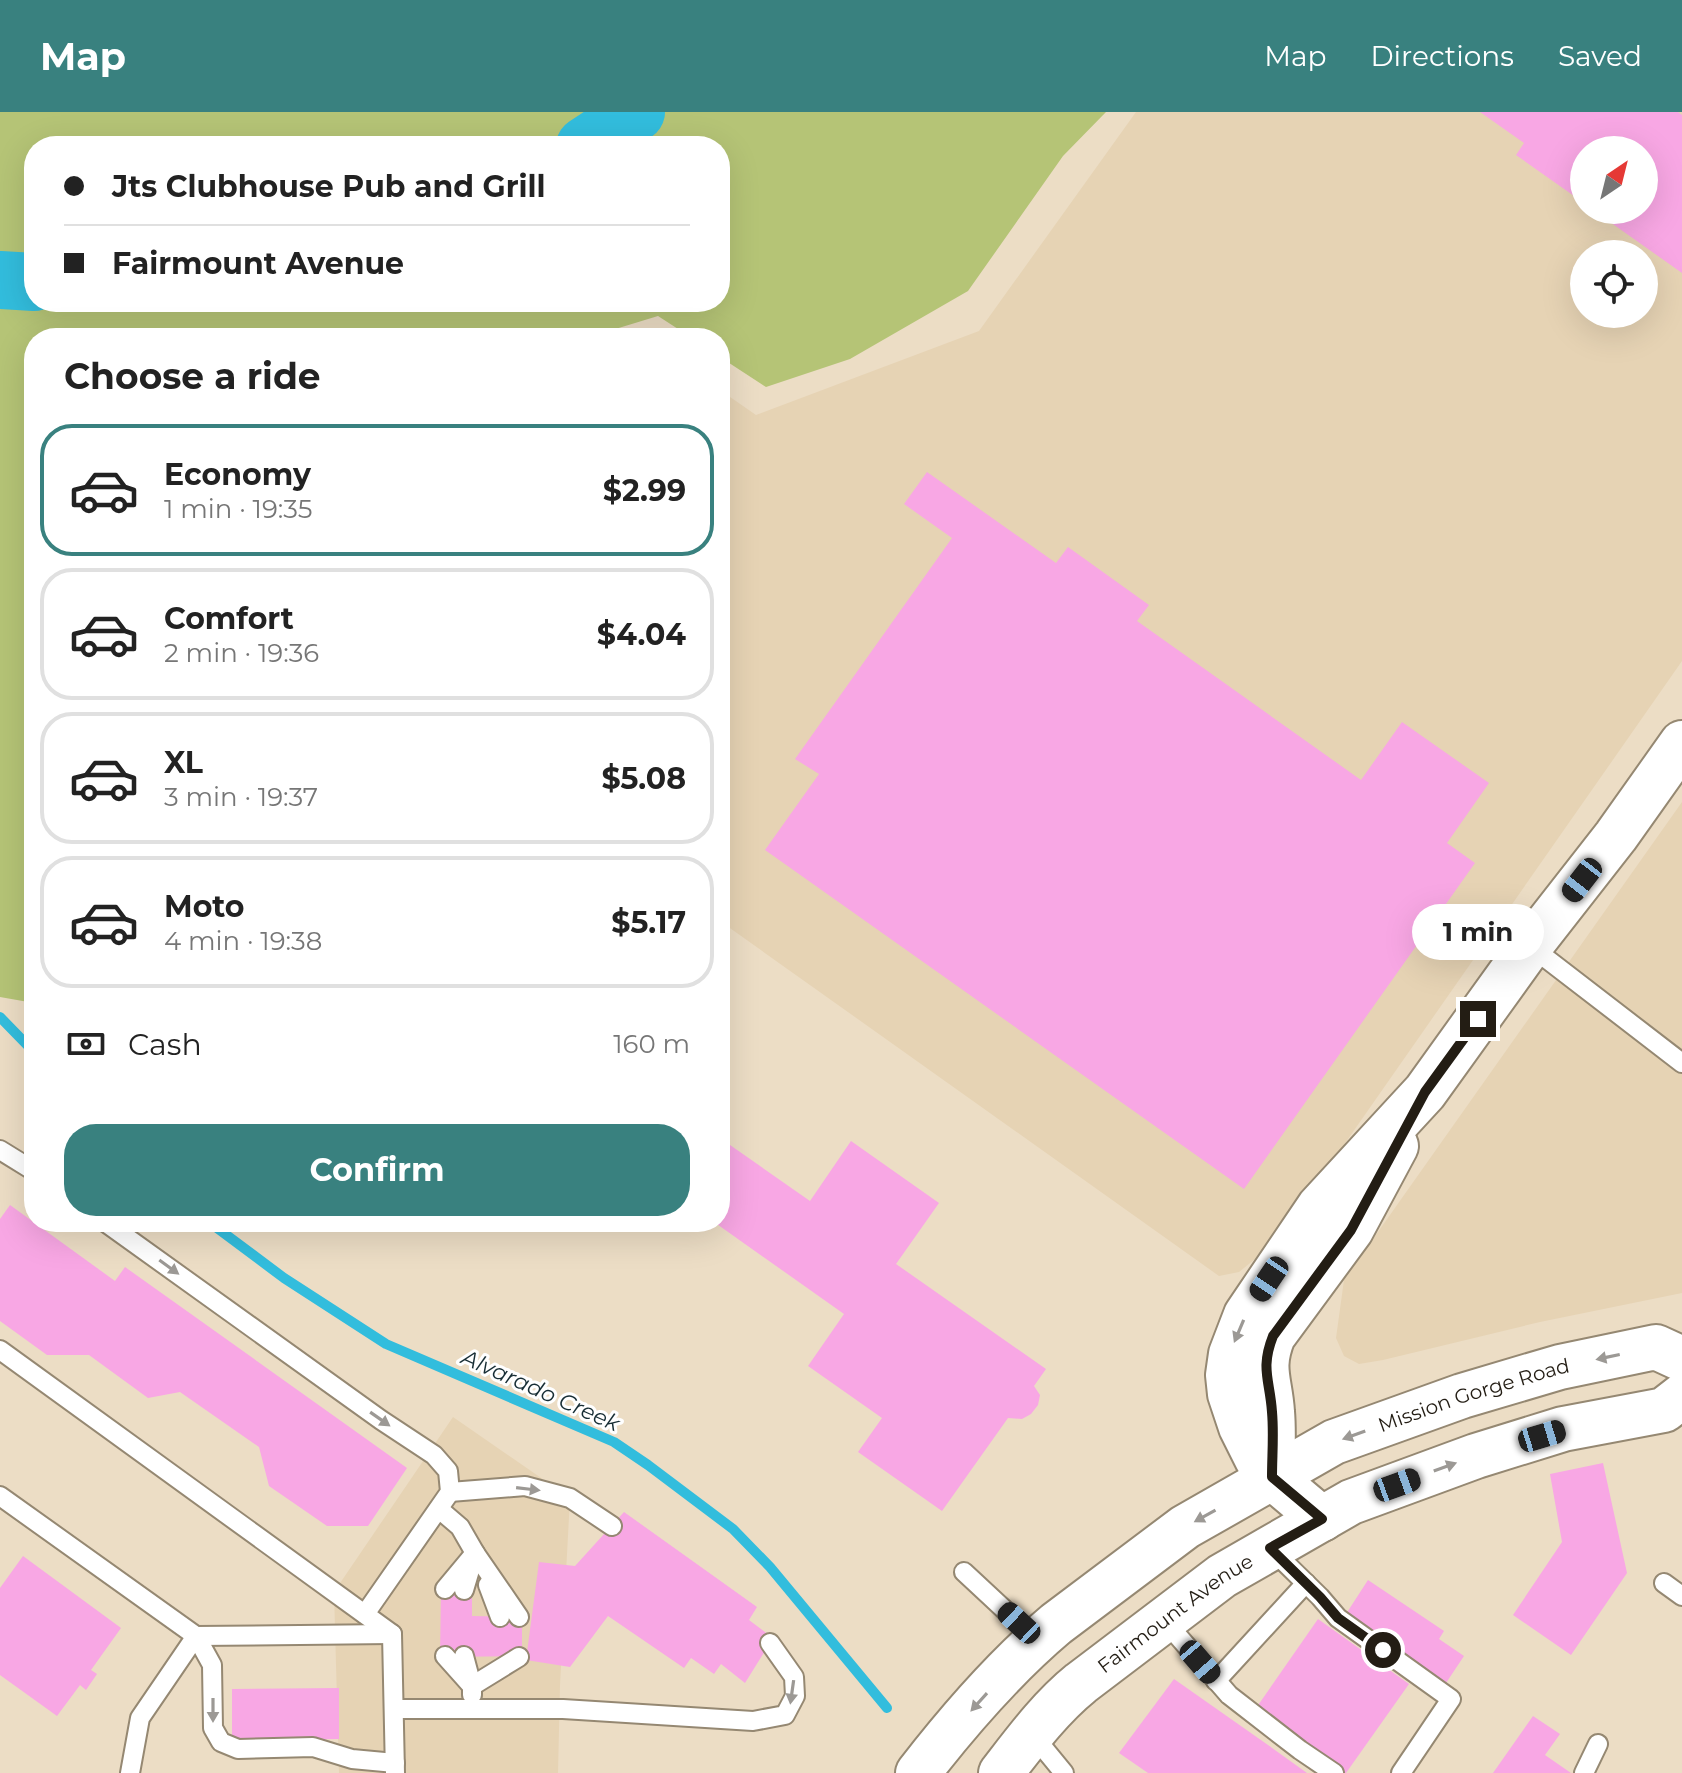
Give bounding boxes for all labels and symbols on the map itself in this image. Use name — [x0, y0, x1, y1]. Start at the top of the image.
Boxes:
north arrow — [1570, 136, 1658, 224]
car — [1558, 854, 1606, 906]
callout: 1 min — [1412, 903, 1544, 959]
route end — [1460, 1001, 1496, 1037]
car — [1246, 1252, 1292, 1306]
one-way arrow — [158, 1259, 179, 1275]
one-way arrow — [1233, 1319, 1246, 1343]
water label: Alvarado Creek — [456, 1343, 625, 1438]
one-way arrow — [1595, 1351, 1620, 1364]
street label: Mission Gorge Road — [1375, 1353, 1572, 1437]
one-way arrow — [370, 1411, 391, 1426]
car — [1516, 1418, 1568, 1454]
one-way arrow — [1341, 1429, 1365, 1442]
one-way arrow — [1433, 1460, 1457, 1473]
car — [1370, 1466, 1424, 1504]
one-way arrow — [515, 1483, 540, 1496]
one-way arrow — [1193, 1509, 1216, 1523]
street label: Fairmount Avenue — [1093, 1549, 1257, 1678]
car — [993, 1598, 1045, 1648]
route start — [1365, 1632, 1401, 1668]
car — [1175, 1636, 1225, 1688]
one-way arrow — [785, 1680, 798, 1705]
one-way arrow — [971, 1691, 988, 1711]
one-way arrow — [206, 1698, 219, 1723]

